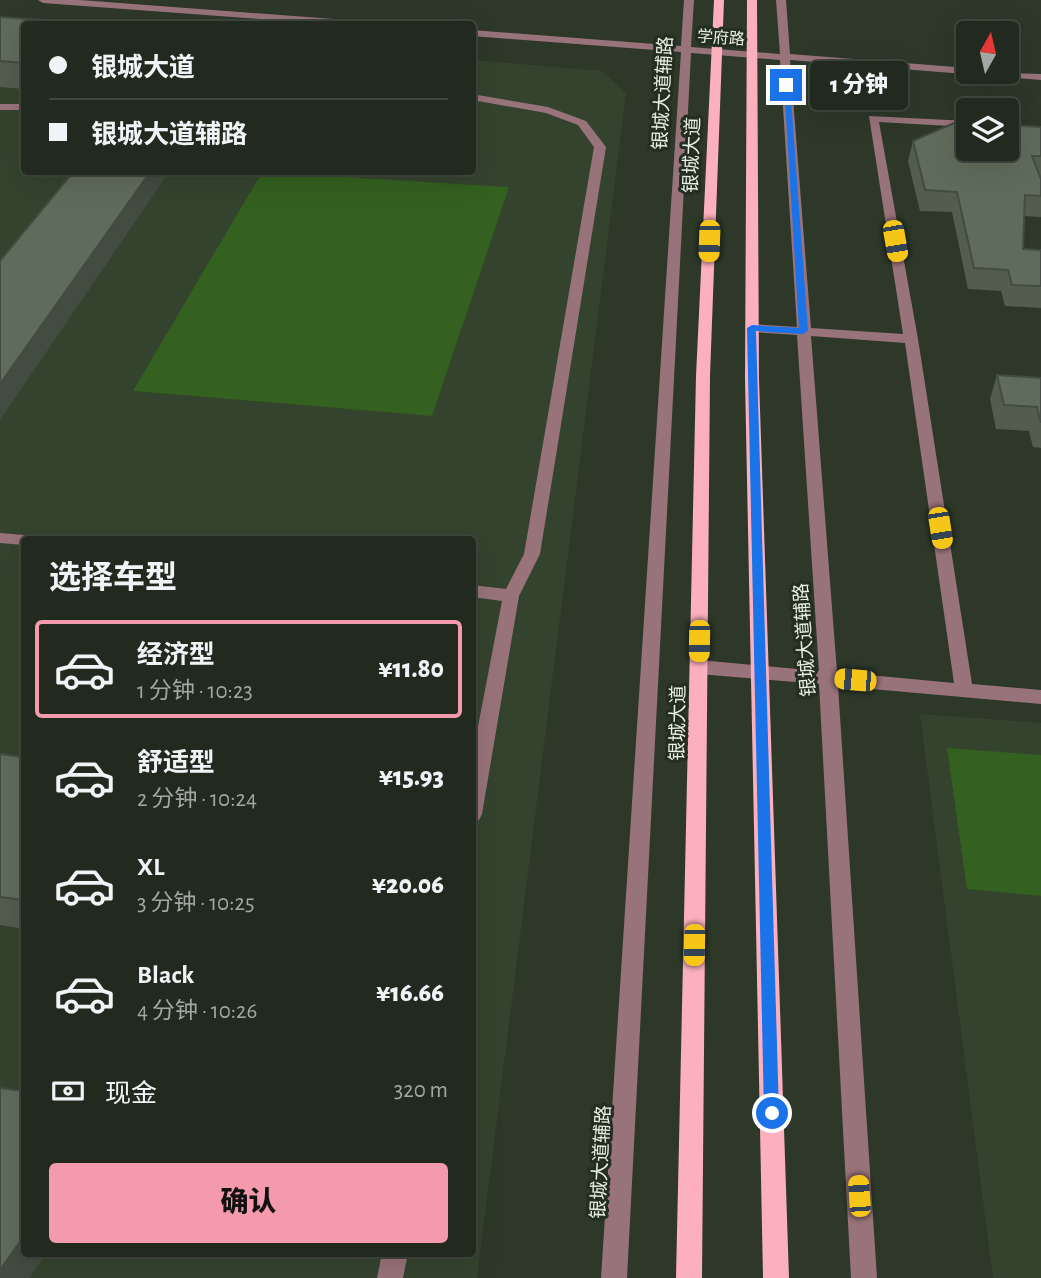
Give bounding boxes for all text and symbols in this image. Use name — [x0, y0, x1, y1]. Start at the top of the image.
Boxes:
north arrow — [956, 21, 1018, 84]
map controls — [956, 21, 1019, 161]
street label: 学府路 — [696, 27, 746, 48]
street label: 银城大道辅路 — [649, 36, 676, 151]
text: 银城大道 — [91, 55, 195, 81]
callout: 1 分钟 — [810, 60, 908, 110]
route end — [770, 69, 802, 101]
text: 1 分钟 — [830, 74, 888, 97]
button: layers — [956, 98, 1019, 161]
street label: 银城大道 — [680, 117, 703, 193]
text: 银城大道辅路 — [91, 122, 247, 148]
car — [882, 218, 909, 264]
car — [698, 220, 721, 262]
car — [927, 506, 954, 550]
text: 选择车型 — [49, 562, 177, 594]
street label: 银城大道辅路 — [790, 582, 819, 698]
car — [689, 620, 710, 662]
icon: car — [53, 638, 116, 701]
text: 经济型 — [137, 642, 215, 668]
text: ¥11.80 — [378, 656, 444, 682]
car — [834, 668, 877, 692]
text: 1 分钟 · 10:23 — [137, 680, 253, 703]
street label: 银城大道 — [666, 685, 689, 761]
icon: car — [53, 746, 116, 809]
text: 舒适型 — [137, 750, 215, 776]
text: ¥15.93 — [379, 764, 444, 790]
text: 2 分钟 · 10:24 — [137, 788, 257, 811]
icon: car — [53, 854, 116, 917]
text: XL — [137, 854, 164, 880]
text: ¥20.06 — [372, 872, 444, 898]
text: 3 分钟 · 10:25 — [137, 892, 255, 915]
car — [684, 924, 705, 966]
icon: car — [53, 962, 116, 1025]
text: Black — [137, 962, 194, 988]
text: ¥16.66 — [376, 980, 444, 1006]
text: 4 分钟 · 10:26 — [137, 1000, 257, 1023]
icon: cash — [49, 1072, 87, 1110]
text: 320 m — [394, 1079, 448, 1102]
text: 现金 — [105, 1081, 157, 1107]
route start — [756, 1097, 788, 1129]
street label: 银城大道辅路 — [587, 1105, 614, 1220]
button: 确认 — [49, 1163, 448, 1243]
car — [848, 1174, 871, 1218]

